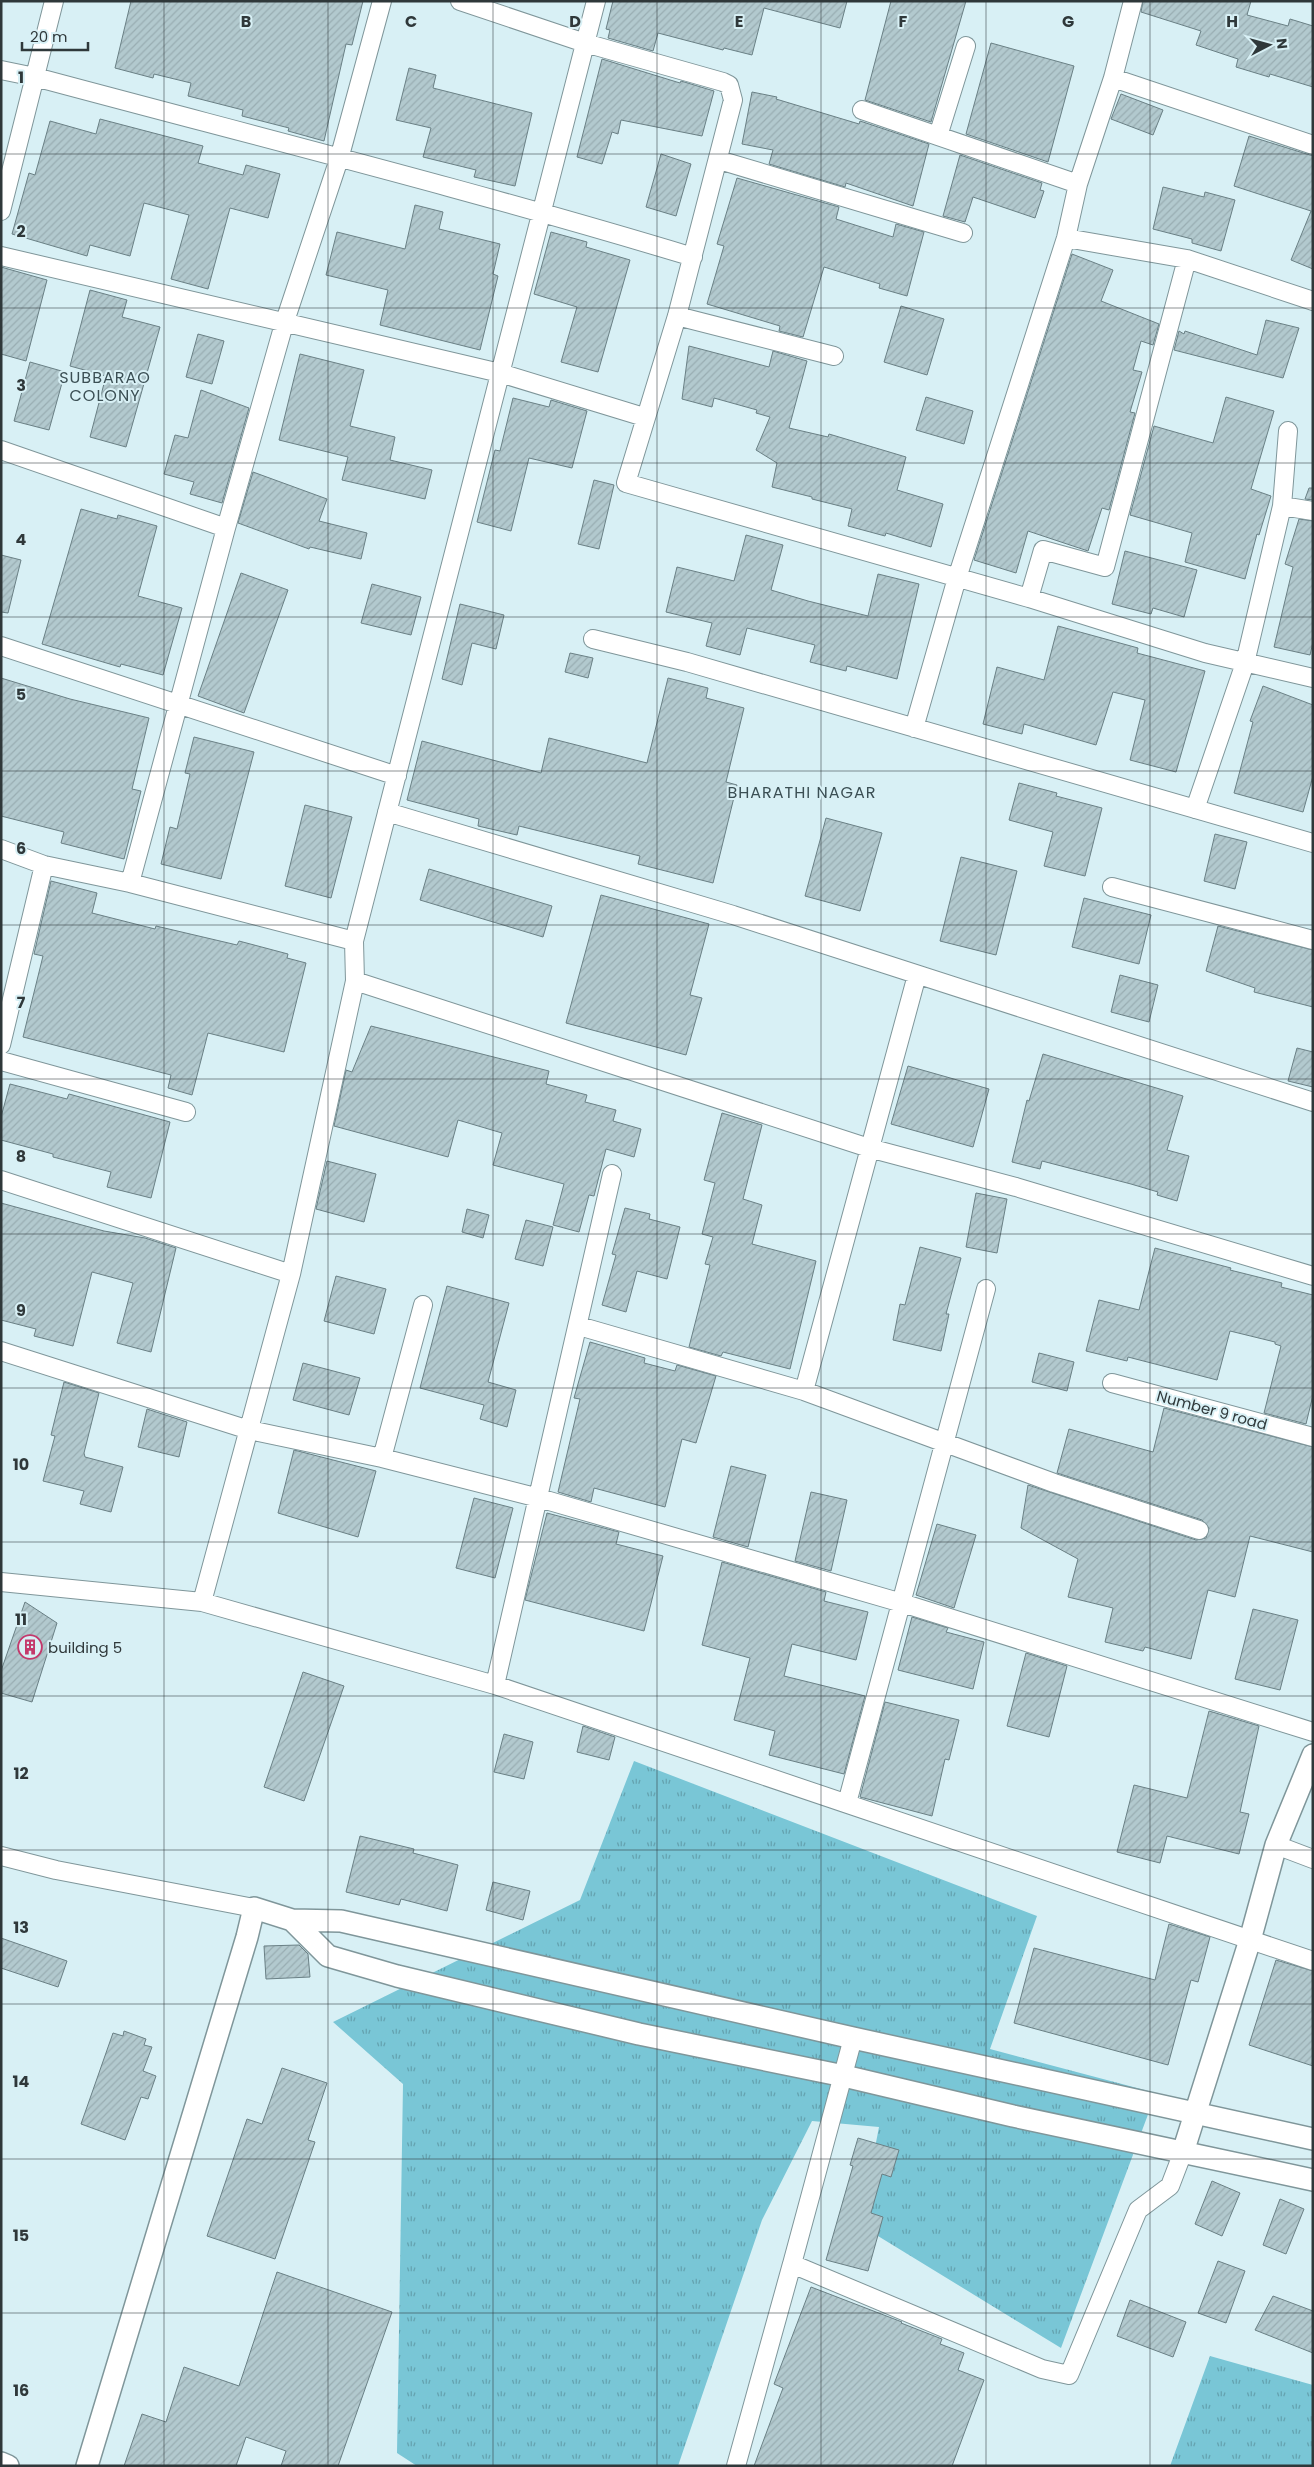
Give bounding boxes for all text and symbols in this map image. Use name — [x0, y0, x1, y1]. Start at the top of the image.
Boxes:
text: B — [241, 10, 251, 33]
text: C — [405, 10, 417, 33]
text: D — [569, 10, 581, 33]
text: E — [735, 10, 743, 33]
text: F — [899, 10, 908, 33]
text: G — [1062, 10, 1074, 33]
text: H — [1226, 10, 1238, 33]
scale bar — [22, 20, 89, 52]
north arrow — [1244, 20, 1294, 70]
text: 20 m — [30, 26, 68, 47]
text: N — [1271, 37, 1292, 50]
text: 1 — [18, 66, 24, 89]
text: 2 — [16, 220, 26, 243]
district label: SUBBARAO COLONY — [59, 366, 151, 407]
text: 3 — [16, 374, 26, 397]
text: 4 — [16, 528, 27, 551]
text: 5 — [16, 683, 26, 706]
district label: BHARATHI NAGAR — [727, 781, 877, 804]
text: 6 — [16, 837, 26, 860]
text: 7 — [17, 991, 26, 1014]
text: 8 — [16, 1145, 26, 1168]
text: 9 — [16, 1299, 26, 1322]
street label: Number 9 road — [1154, 1385, 1270, 1435]
text: 10 — [13, 1453, 29, 1476]
text: 11 — [15, 1608, 27, 1631]
building icon: building 5 — [17, 1634, 43, 1660]
place label: building 5 — [48, 1637, 122, 1658]
text: 12 — [13, 1762, 29, 1785]
text: 13 — [13, 1916, 29, 1939]
text: 14 — [13, 2070, 30, 2093]
text: 15 — [13, 2224, 29, 2247]
text: 16 — [13, 2379, 29, 2402]

